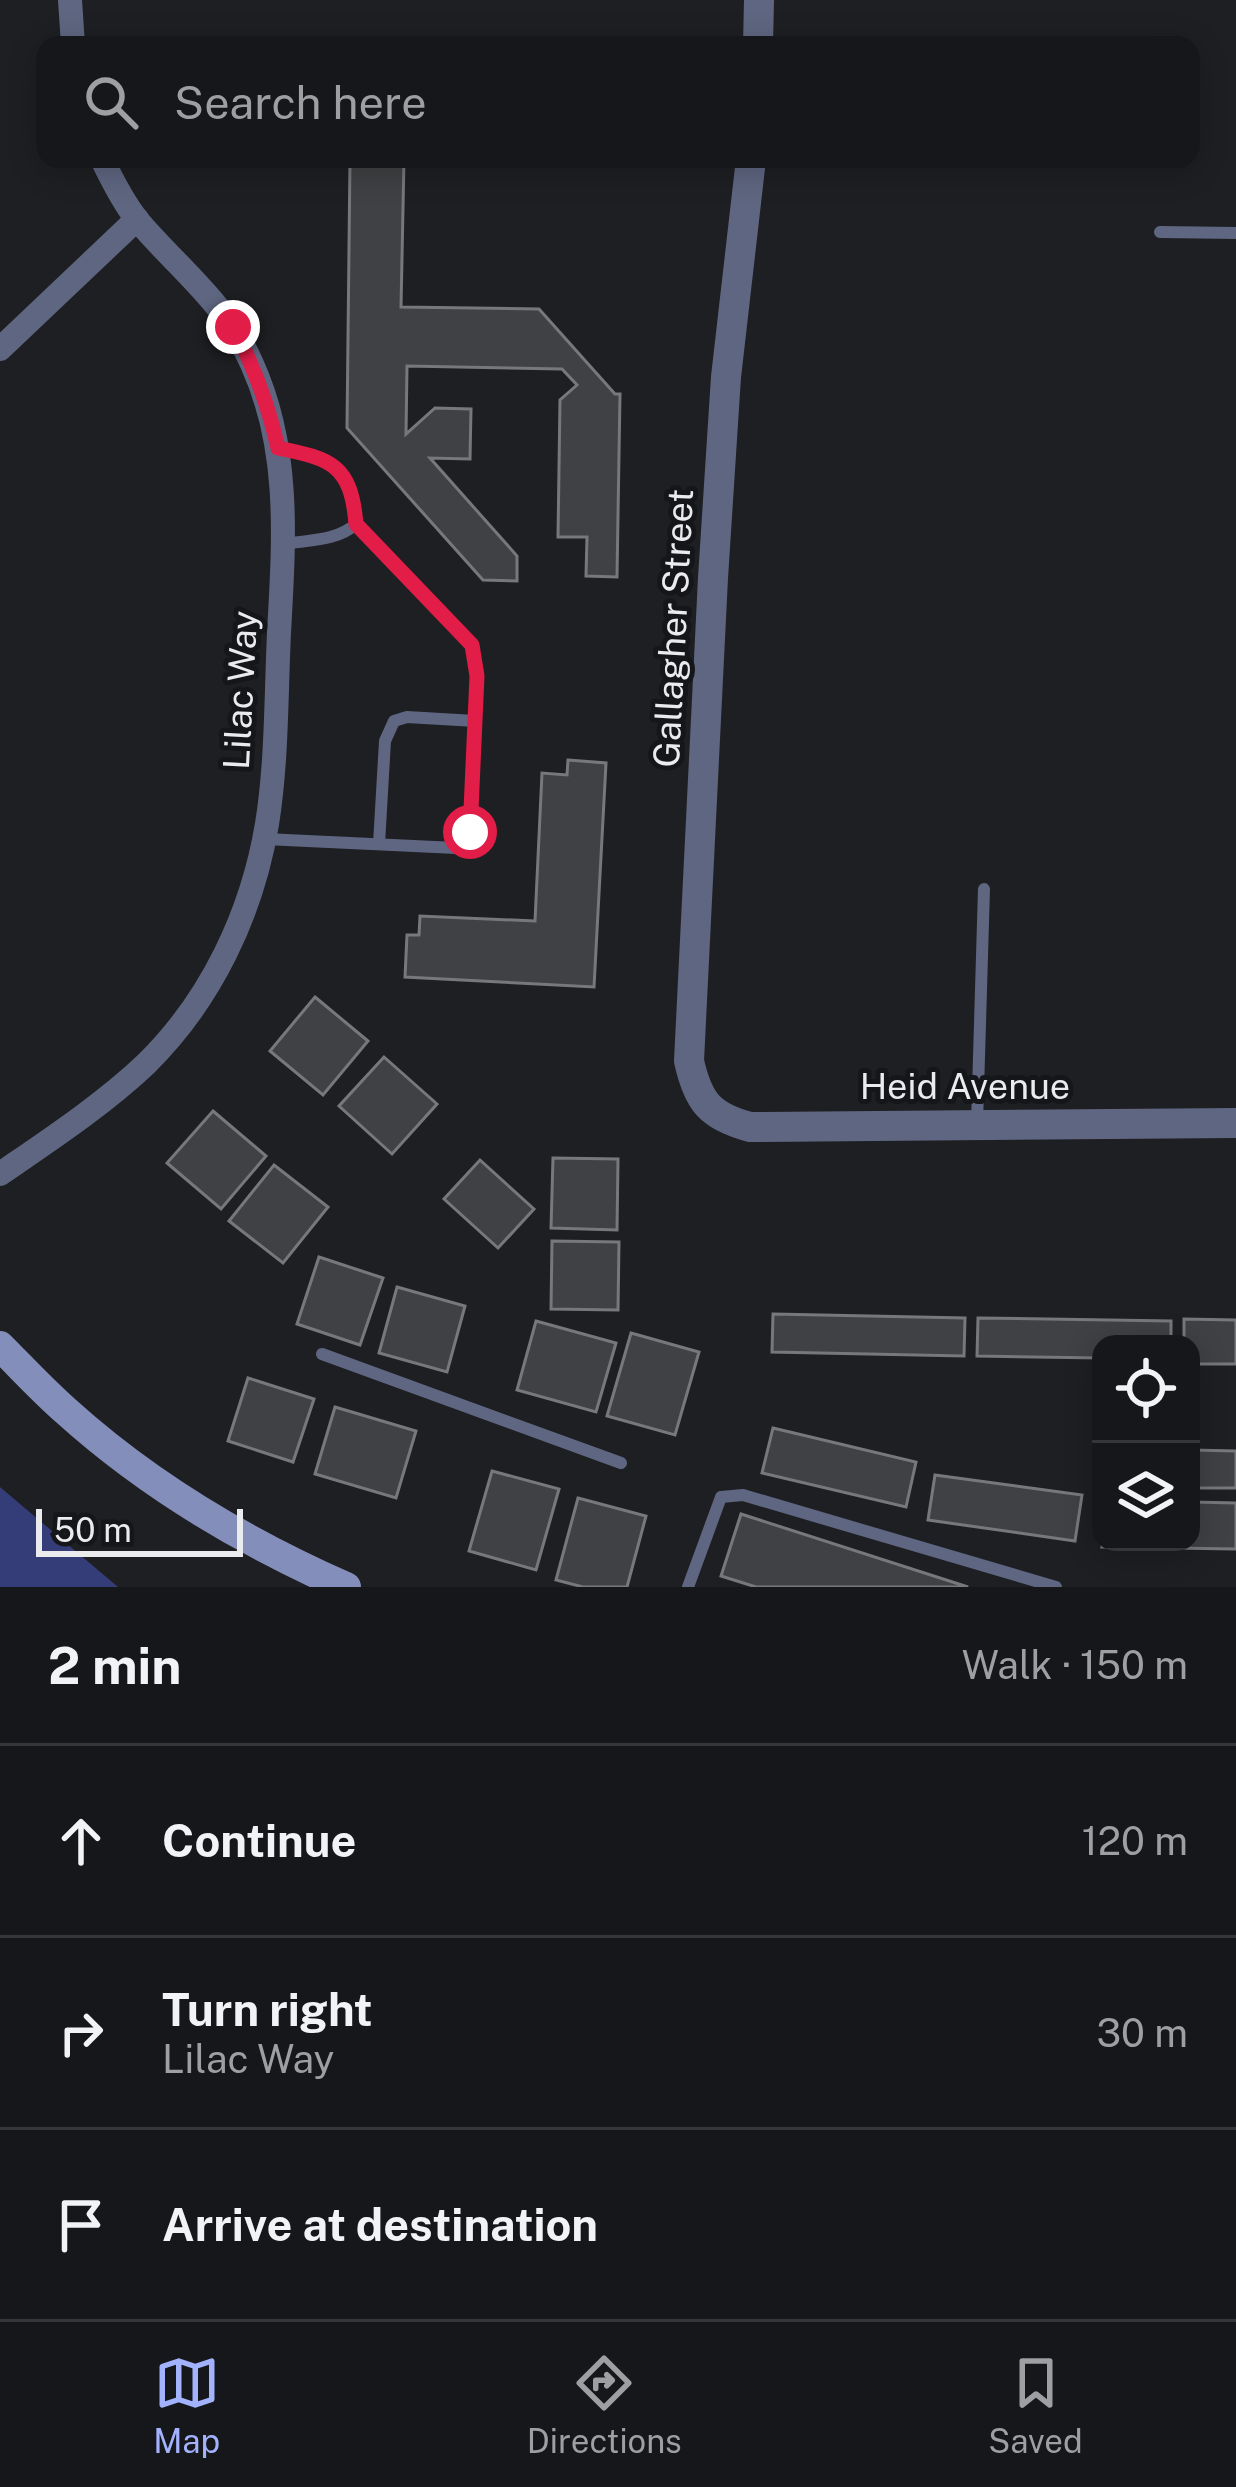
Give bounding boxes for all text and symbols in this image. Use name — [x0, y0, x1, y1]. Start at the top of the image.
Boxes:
search box — [36, 36, 1200, 168]
icon: search — [78, 69, 144, 135]
text: Search here — [174, 76, 427, 129]
route end — [206, 300, 260, 354]
street label: Gallagher Street — [645, 488, 701, 768]
street label: Lilac Way — [215, 609, 265, 771]
route start — [443, 805, 497, 859]
street label: Heid Avenue — [860, 1065, 1070, 1107]
map controls — [1092, 1335, 1200, 1551]
button: locate — [1092, 1335, 1200, 1443]
button: layers — [1092, 1443, 1200, 1551]
scale bar — [36, 1503, 243, 1556]
text: 50 m — [54, 1511, 132, 1549]
text: 2 min — [48, 1636, 182, 1695]
text: Walk · 150 m — [962, 1642, 1188, 1688]
icon: ahead — [48, 1808, 114, 1874]
text: Continue — [162, 1814, 356, 1867]
text: 120 m — [1082, 1818, 1188, 1864]
text: Turn right — [162, 1983, 373, 2036]
icon: right — [48, 2000, 114, 2066]
text: 30 m — [1097, 2010, 1188, 2056]
text: Lilac Way — [162, 2036, 334, 2082]
icon: arrive — [48, 2192, 114, 2258]
text: Arrive at destination — [162, 2198, 598, 2251]
tab: Map — [153, 2350, 220, 2460]
tab: Directions — [527, 2350, 682, 2460]
tab: Saved — [988, 2350, 1083, 2460]

